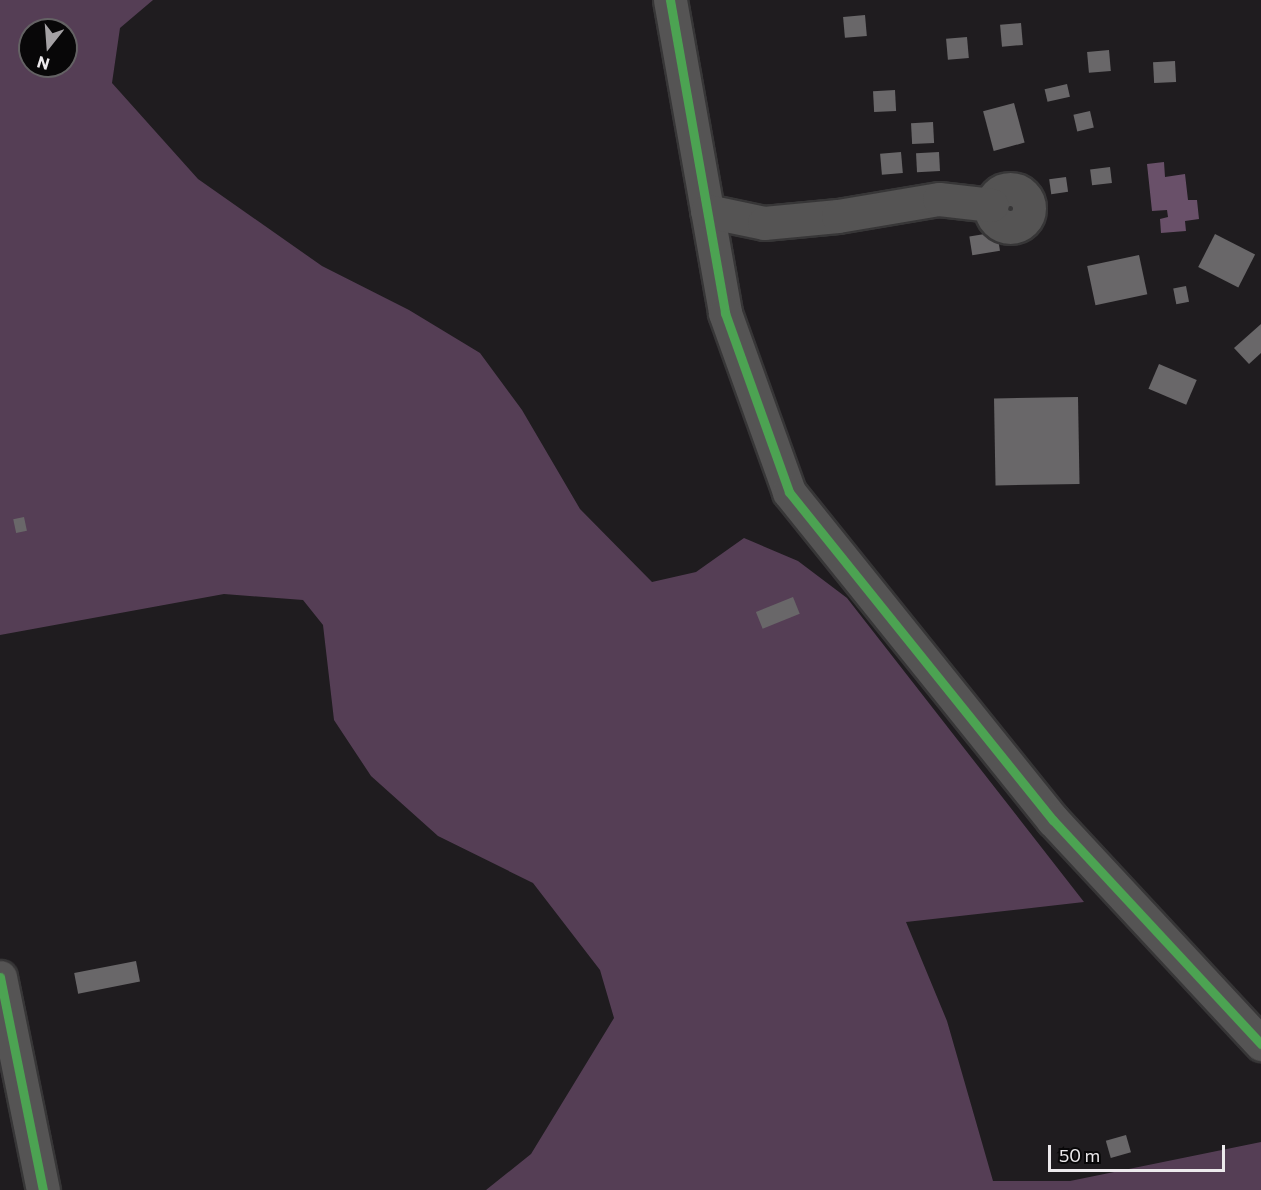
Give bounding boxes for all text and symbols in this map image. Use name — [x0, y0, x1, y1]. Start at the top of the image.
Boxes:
north arrow — [18, 18, 78, 78]
text: N — [35, 53, 52, 75]
scale bar — [1051, 1133, 1228, 1171]
text: 50 m — [1059, 1144, 1100, 1166]

